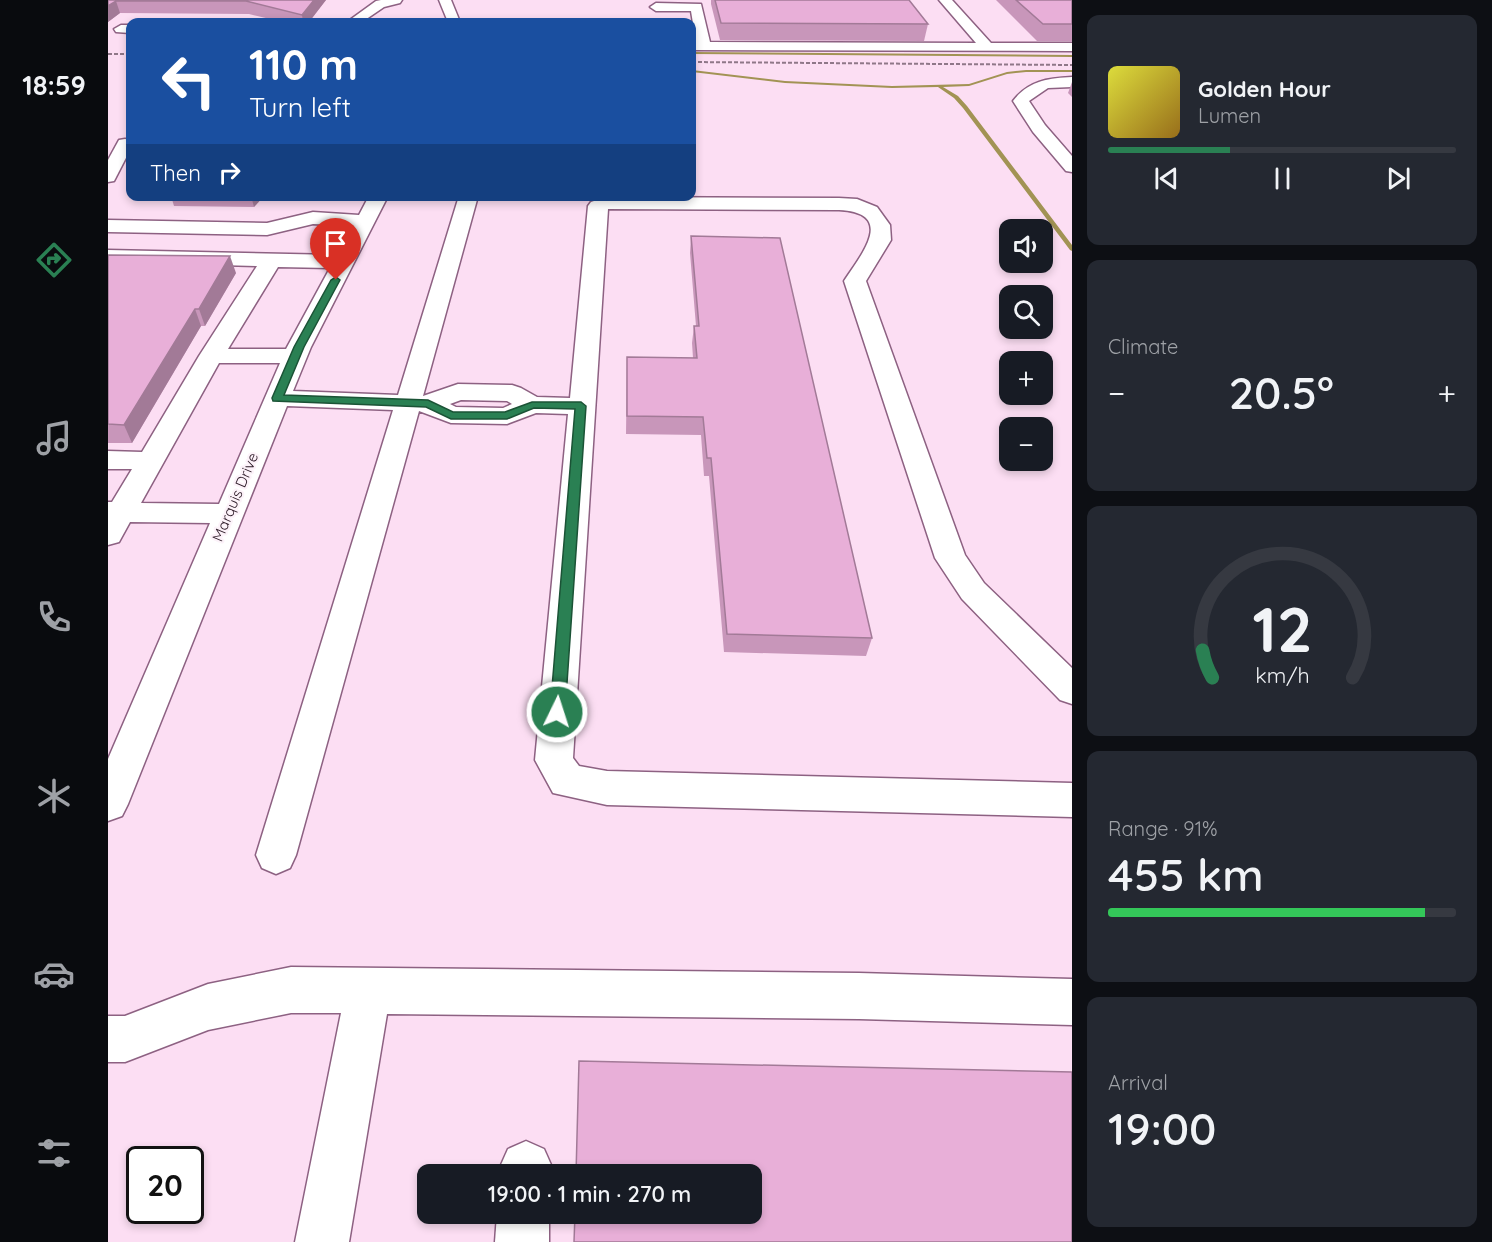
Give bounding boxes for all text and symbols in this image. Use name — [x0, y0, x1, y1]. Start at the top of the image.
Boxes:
text: 110 m — [249, 38, 358, 91]
icon: left — [150, 42, 228, 120]
text: 18:59 — [22, 68, 86, 102]
text: Golden Hour — [1198, 75, 1331, 103]
text: Turn left — [249, 90, 351, 124]
text: Lumen — [1198, 103, 1261, 128]
icon: right — [213, 156, 246, 189]
text: Then — [150, 159, 201, 187]
icon: previous — [1150, 162, 1183, 195]
icon: pause — [1266, 162, 1299, 195]
icon: next — [1382, 162, 1415, 195]
pin — [310, 218, 361, 280]
map controls — [999, 219, 1053, 471]
button: sound — [999, 219, 1053, 273]
icon: arrive — [319, 227, 352, 260]
icon: directions — [33, 239, 75, 281]
button: search — [999, 285, 1053, 339]
text: Climate — [1108, 334, 1178, 359]
button: + — [999, 351, 1053, 405]
text: 20.5° — [1229, 364, 1334, 420]
text: − — [1108, 372, 1125, 413]
text: + — [1437, 372, 1456, 413]
icon: music — [33, 417, 75, 459]
button: − — [999, 417, 1053, 471]
street label: Marquis Drive — [208, 450, 262, 544]
text: 12 — [1252, 590, 1312, 668]
icon: phone — [33, 596, 75, 638]
text: km/h — [1255, 662, 1309, 688]
position arrow — [525, 680, 589, 744]
icon: climate — [33, 775, 75, 817]
text: Range · 91% — [1108, 816, 1218, 841]
text: 455 km — [1108, 846, 1264, 902]
icon: car — [33, 953, 75, 995]
text: Arrival — [1108, 1070, 1168, 1095]
text: 19:00 — [1108, 1100, 1216, 1156]
icon: filters — [33, 1132, 75, 1174]
speed limit sign: 20 — [126, 1146, 204, 1224]
text: 19:00 · 1 min · 270 m — [488, 1180, 691, 1208]

